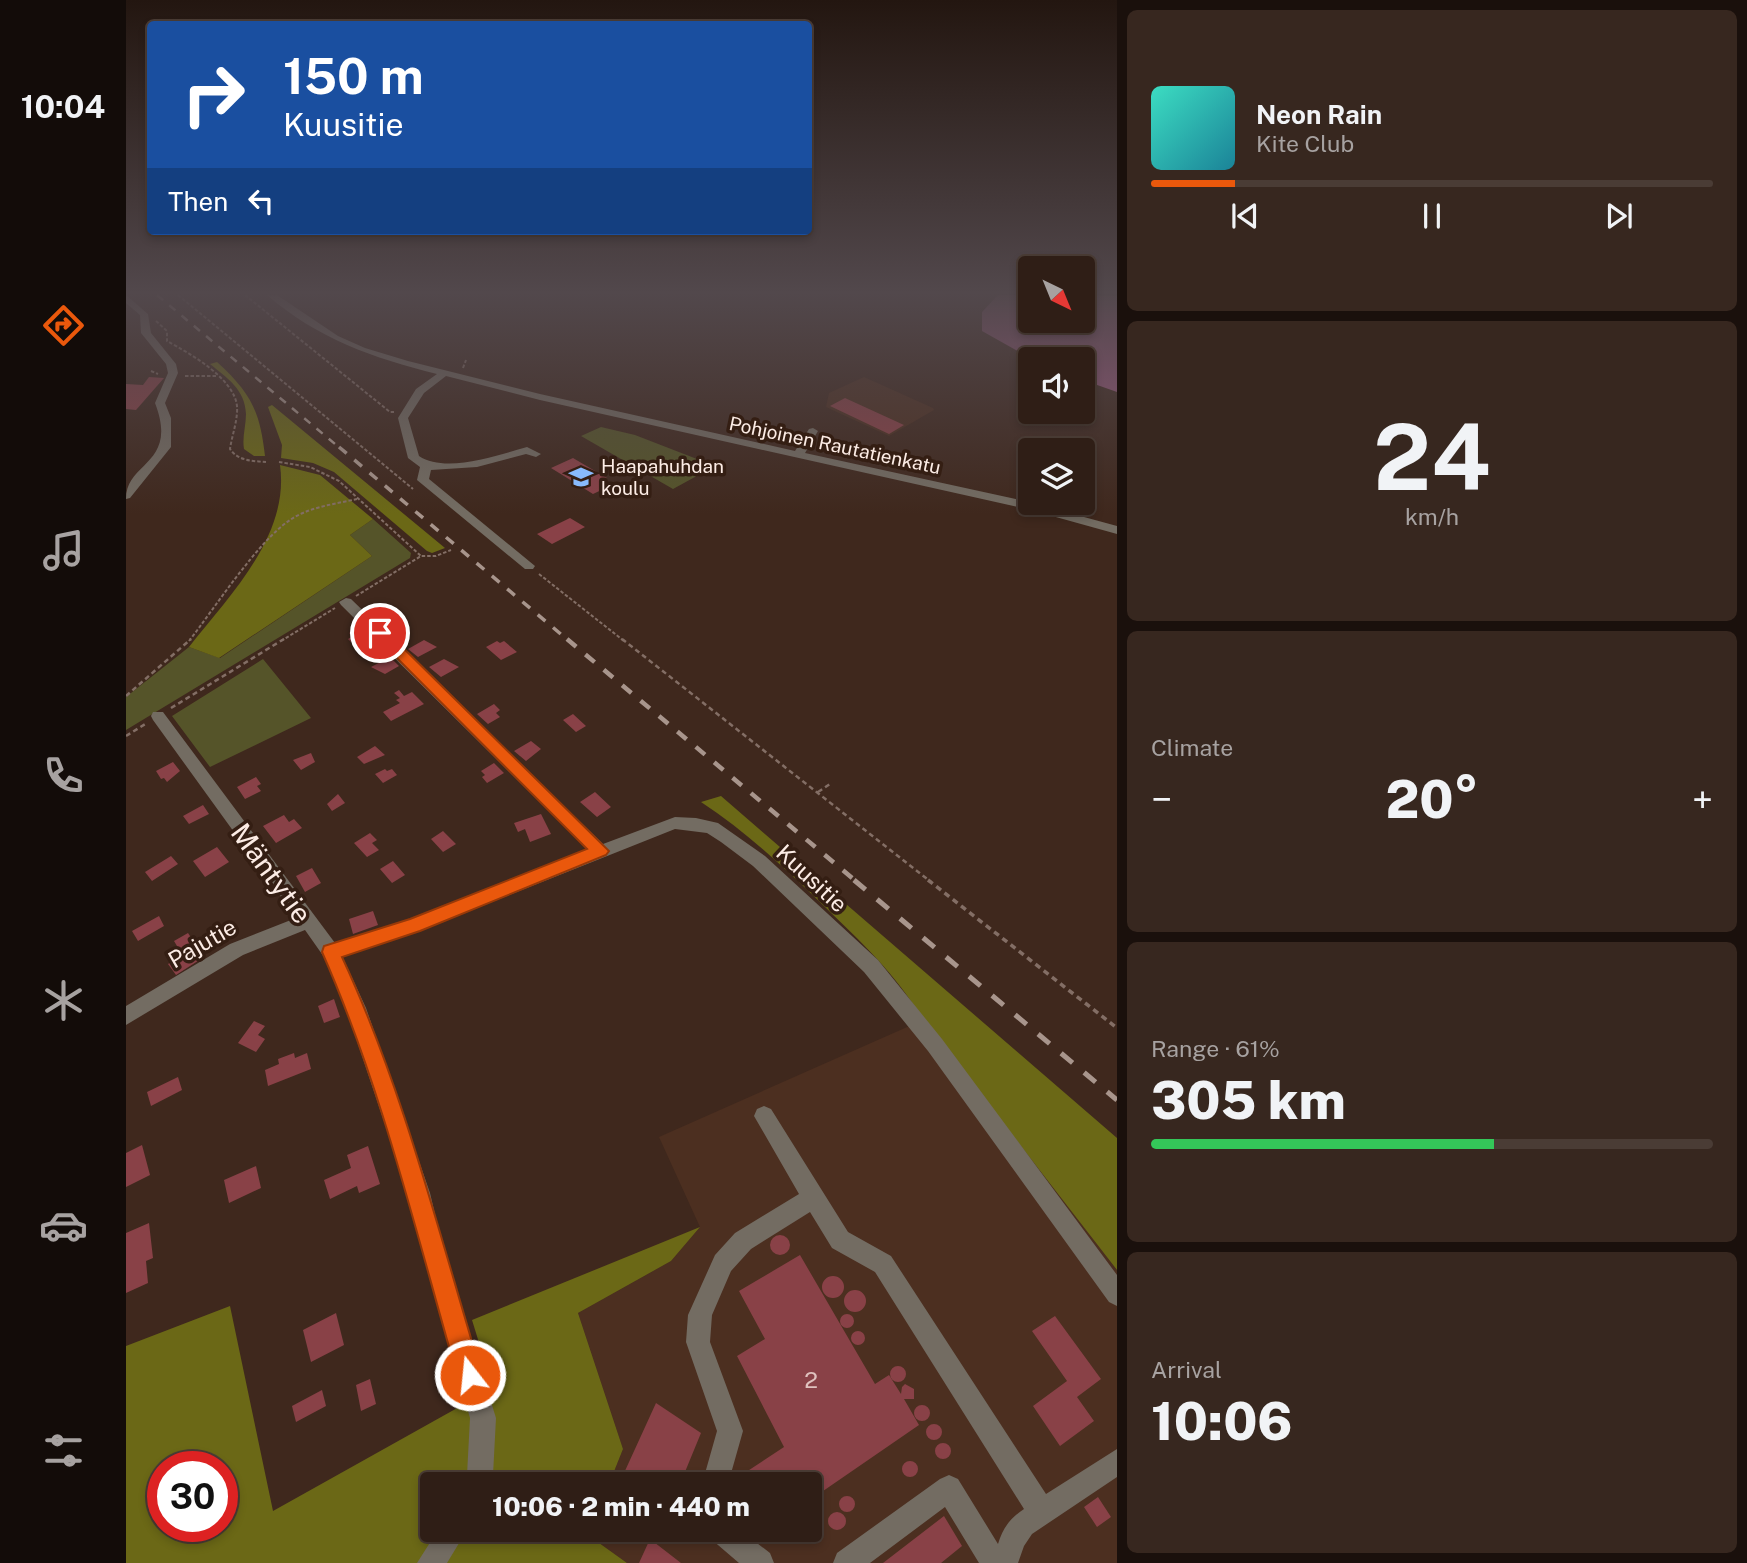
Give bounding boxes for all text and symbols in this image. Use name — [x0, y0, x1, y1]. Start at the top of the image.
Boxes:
text: 150 m — [283, 47, 424, 105]
icon: right — [168, 49, 259, 140]
text: 10:04 — [21, 88, 105, 125]
text: Neon Rain — [1256, 99, 1382, 130]
text: Kuusitie — [283, 106, 404, 143]
text: Kite Club — [1256, 130, 1354, 157]
icon: left — [242, 182, 280, 220]
text: Then — [168, 186, 228, 217]
icon: previous — [1226, 197, 1264, 235]
icon: pause — [1413, 197, 1451, 235]
icon: next — [1600, 197, 1638, 235]
north arrow — [1018, 256, 1096, 332]
map controls — [1018, 256, 1095, 515]
icon: directions — [39, 301, 88, 350]
button: sound — [1018, 347, 1095, 424]
text: 24 — [1373, 404, 1491, 510]
street label: Pohjoinen Rautatienkatu — [727, 412, 943, 478]
button: layers — [1018, 438, 1095, 515]
place label: Haapahuhdan koulu — [601, 455, 724, 499]
school or university icon: Haapahuhdan koulu — [567, 463, 595, 491]
text: km/h — [1405, 503, 1459, 530]
icon: music — [39, 526, 88, 575]
pin — [350, 603, 410, 663]
icon: arrive — [361, 614, 399, 652]
text: Climate — [1151, 734, 1233, 761]
icon: phone — [39, 751, 88, 800]
text: 20° — [1385, 769, 1479, 830]
text: − — [1151, 777, 1172, 822]
text: + — [1692, 777, 1713, 822]
street label: Mäntytie — [225, 817, 319, 929]
street label: Kuusitie — [771, 839, 853, 917]
street label: Pajutie — [163, 913, 241, 973]
icon: climate — [39, 976, 88, 1025]
text: Range · 61% — [1151, 1035, 1280, 1062]
text: 305 km — [1151, 1070, 1346, 1131]
icon: car — [39, 1201, 88, 1250]
position arrow — [433, 1338, 507, 1412]
text: Arrival — [1151, 1356, 1222, 1383]
house number: 2 — [804, 1366, 818, 1393]
text: 10:06 — [1151, 1391, 1293, 1452]
icon: filters — [39, 1426, 88, 1475]
speed limit sign: 30 — [147, 1451, 238, 1542]
text: 10:06 · 2 min · 440 m — [492, 1491, 750, 1522]

